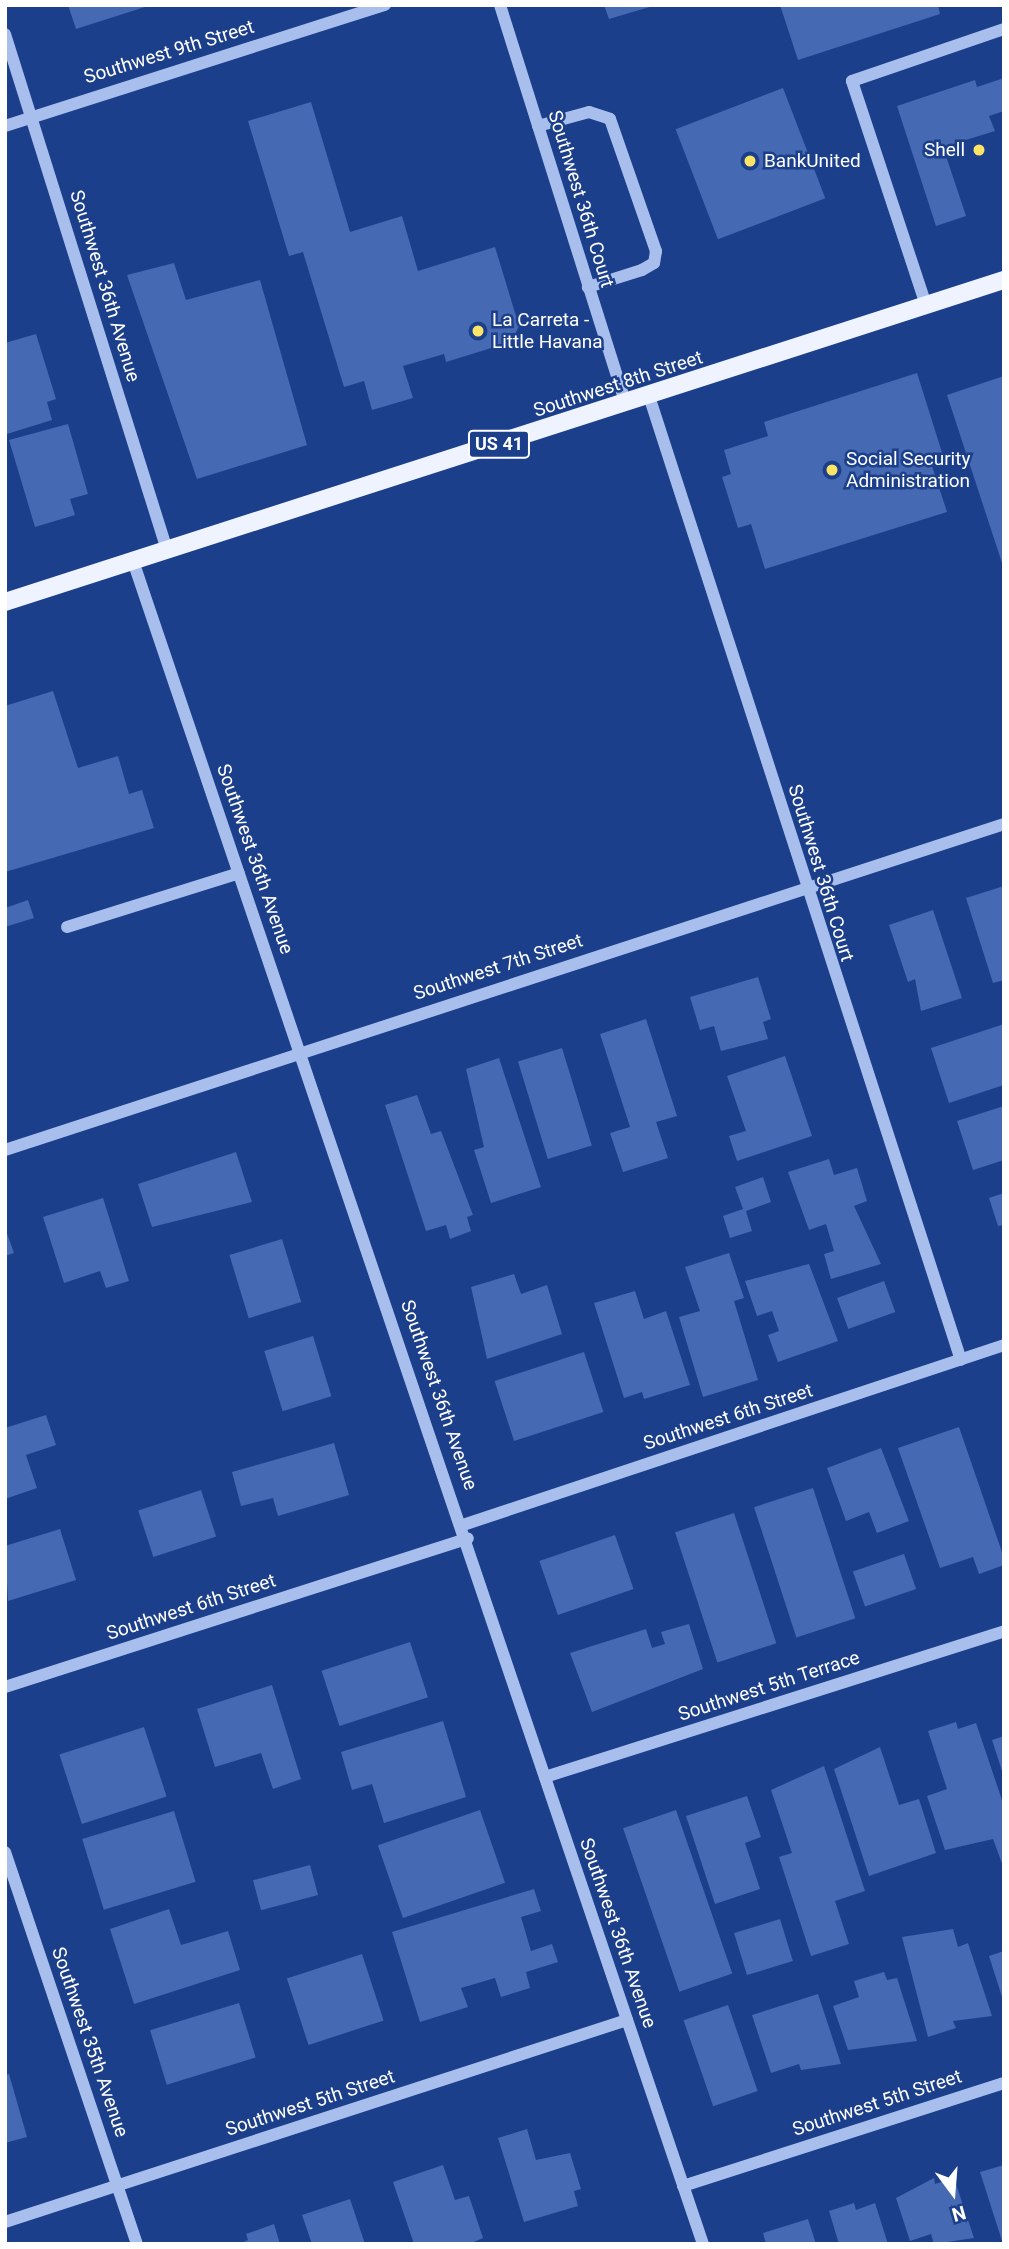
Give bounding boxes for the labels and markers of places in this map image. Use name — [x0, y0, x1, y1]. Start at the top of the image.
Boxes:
place label: Shell — [924, 139, 965, 161]
marker: Shell — [971, 142, 987, 158]
place label: BankUnited — [764, 150, 861, 172]
marker: BankUnited — [742, 153, 758, 169]
place label: La Carreta - Little Havana — [492, 309, 603, 353]
marker: La Carreta - Little Havana — [470, 323, 486, 339]
place label: Social Security Administration — [846, 448, 970, 492]
marker: Social Security Administration — [824, 462, 840, 478]

